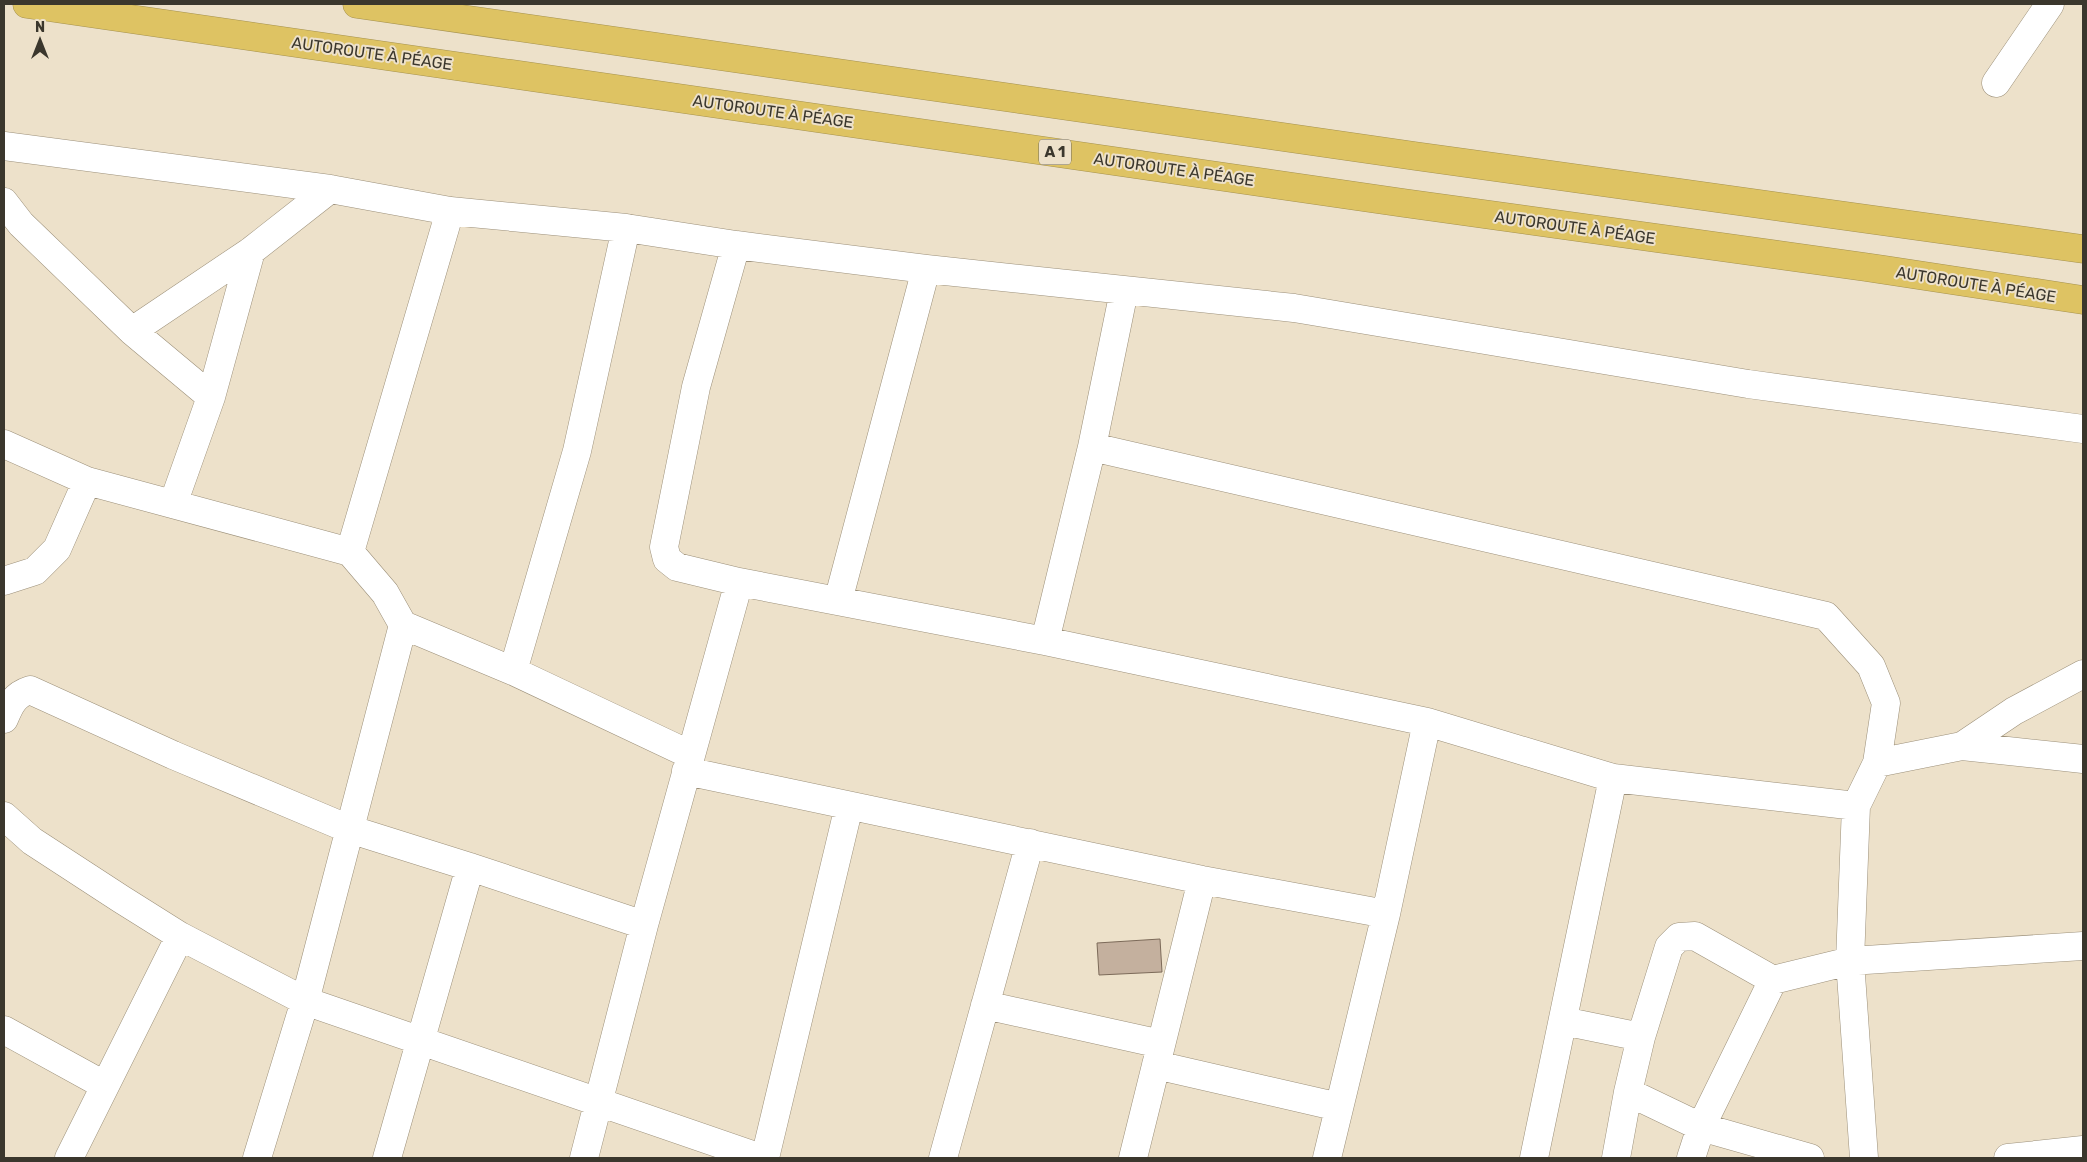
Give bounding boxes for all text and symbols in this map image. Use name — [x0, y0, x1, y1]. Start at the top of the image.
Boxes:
north arrow — [15, 15, 65, 65]
text: N — [35, 19, 45, 36]
street label: AUTOROUTE À PÉAGE — [290, 33, 453, 74]
street label: AUTOROUTE À PÉAGE — [691, 91, 854, 132]
road number: A 1 — [1039, 140, 1071, 164]
street label: AUTOROUTE À PÉAGE — [1092, 149, 1255, 190]
street label: AUTOROUTE À PÉAGE — [1493, 207, 1656, 248]
street label: AUTOROUTE À PÉAGE — [1895, 262, 2057, 307]

